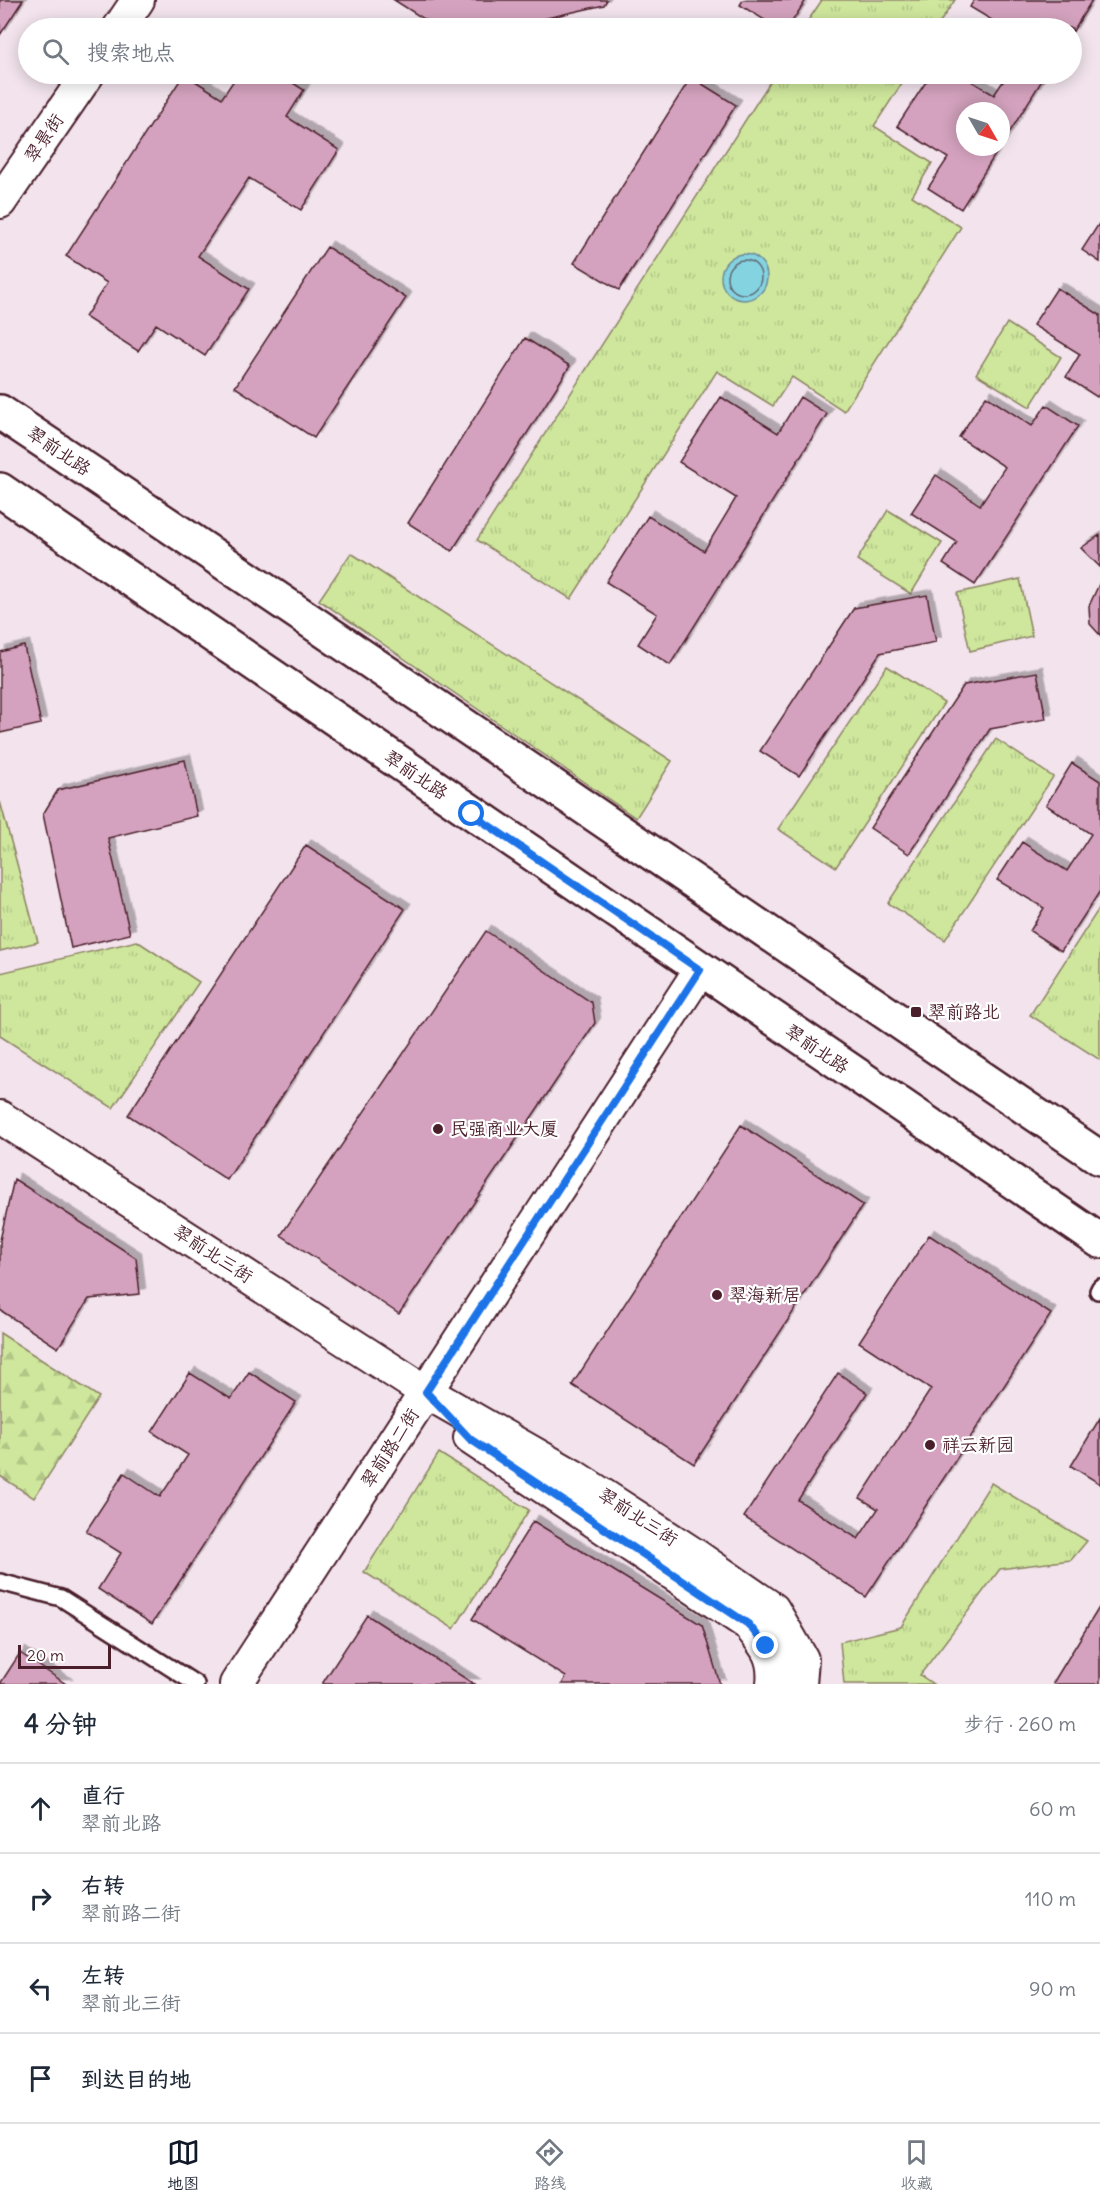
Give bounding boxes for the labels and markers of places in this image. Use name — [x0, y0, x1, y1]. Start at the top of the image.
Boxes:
place label: 翠前路北 — [928, 1000, 1000, 1023]
marker: 翠前路北 — [909, 1005, 923, 1019]
place label: 民强商业大厦 — [450, 1117, 558, 1140]
marker: 民强商业大厦 — [431, 1122, 445, 1136]
place label: 翠海新居 — [729, 1283, 801, 1306]
marker: 翠海新居 — [710, 1288, 724, 1302]
place label: 祥云新园 — [942, 1433, 1014, 1456]
marker: 祥云新园 — [923, 1438, 937, 1452]

